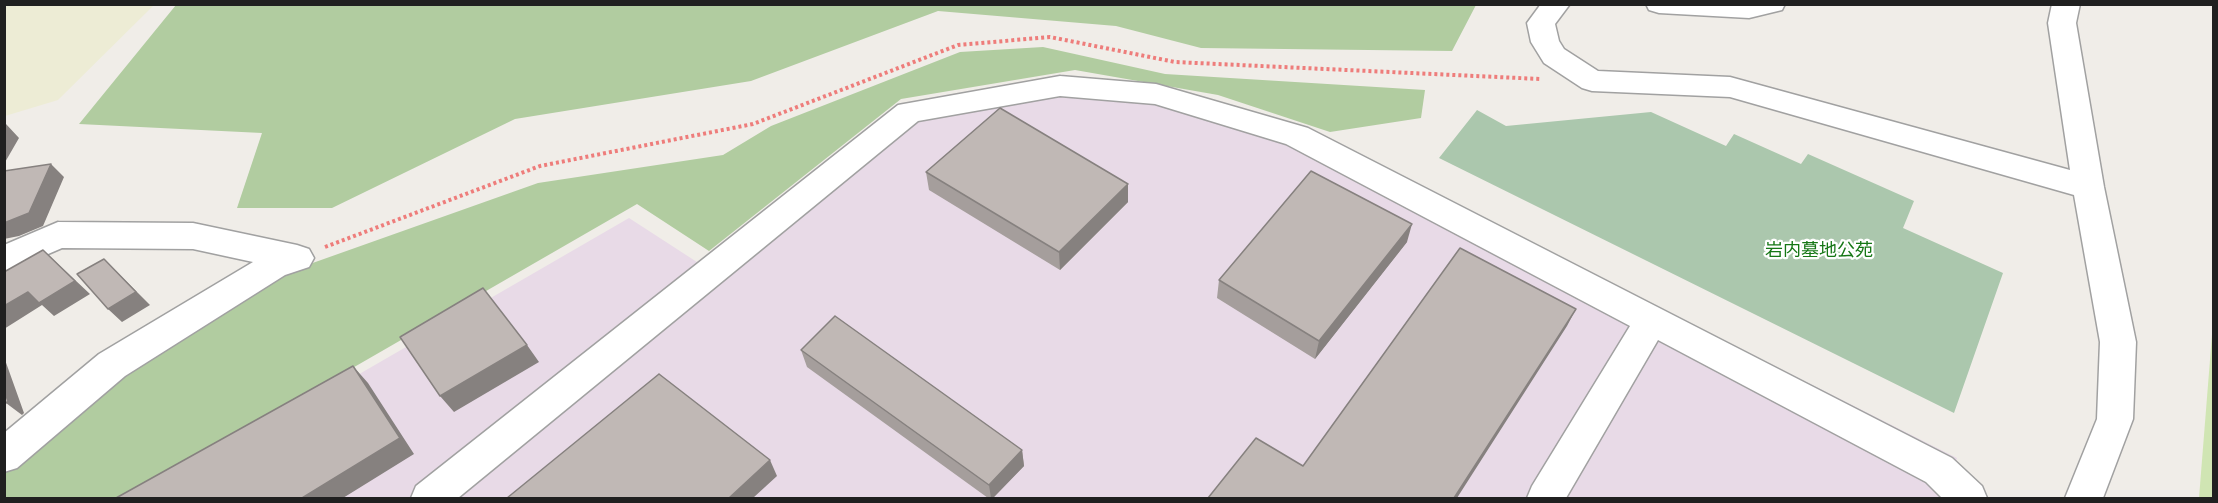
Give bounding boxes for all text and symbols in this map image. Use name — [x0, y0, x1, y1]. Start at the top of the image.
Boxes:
park label: 岩内墓地公苑 — [1765, 240, 1873, 262]

